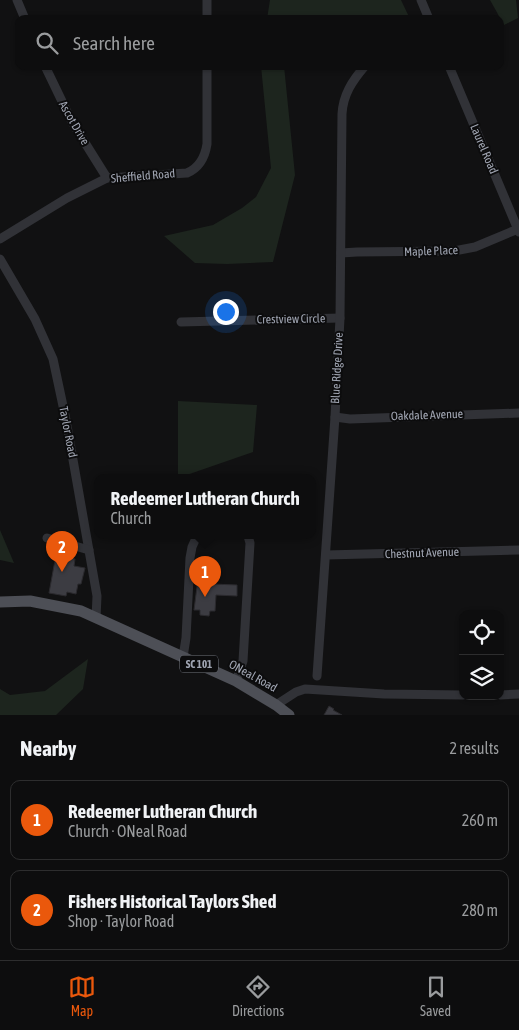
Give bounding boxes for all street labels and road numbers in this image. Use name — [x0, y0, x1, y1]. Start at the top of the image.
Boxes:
street label: Ascot Drive — [56, 98, 92, 148]
street label: Laurel Road — [467, 122, 501, 176]
street label: Sheffield Road — [110, 166, 176, 186]
street label: Maple Place — [404, 243, 458, 259]
street label: Crestview Circle — [257, 311, 325, 327]
street label: Blue Ridge Drive — [328, 332, 346, 404]
street label: Taylor Road — [56, 405, 80, 459]
street label: Oakdale Avenue — [391, 407, 463, 423]
street label: Chestnut Avenue — [385, 545, 459, 561]
road number: SC 101 — [180, 656, 218, 672]
street label: ONeal Road — [226, 657, 280, 695]

